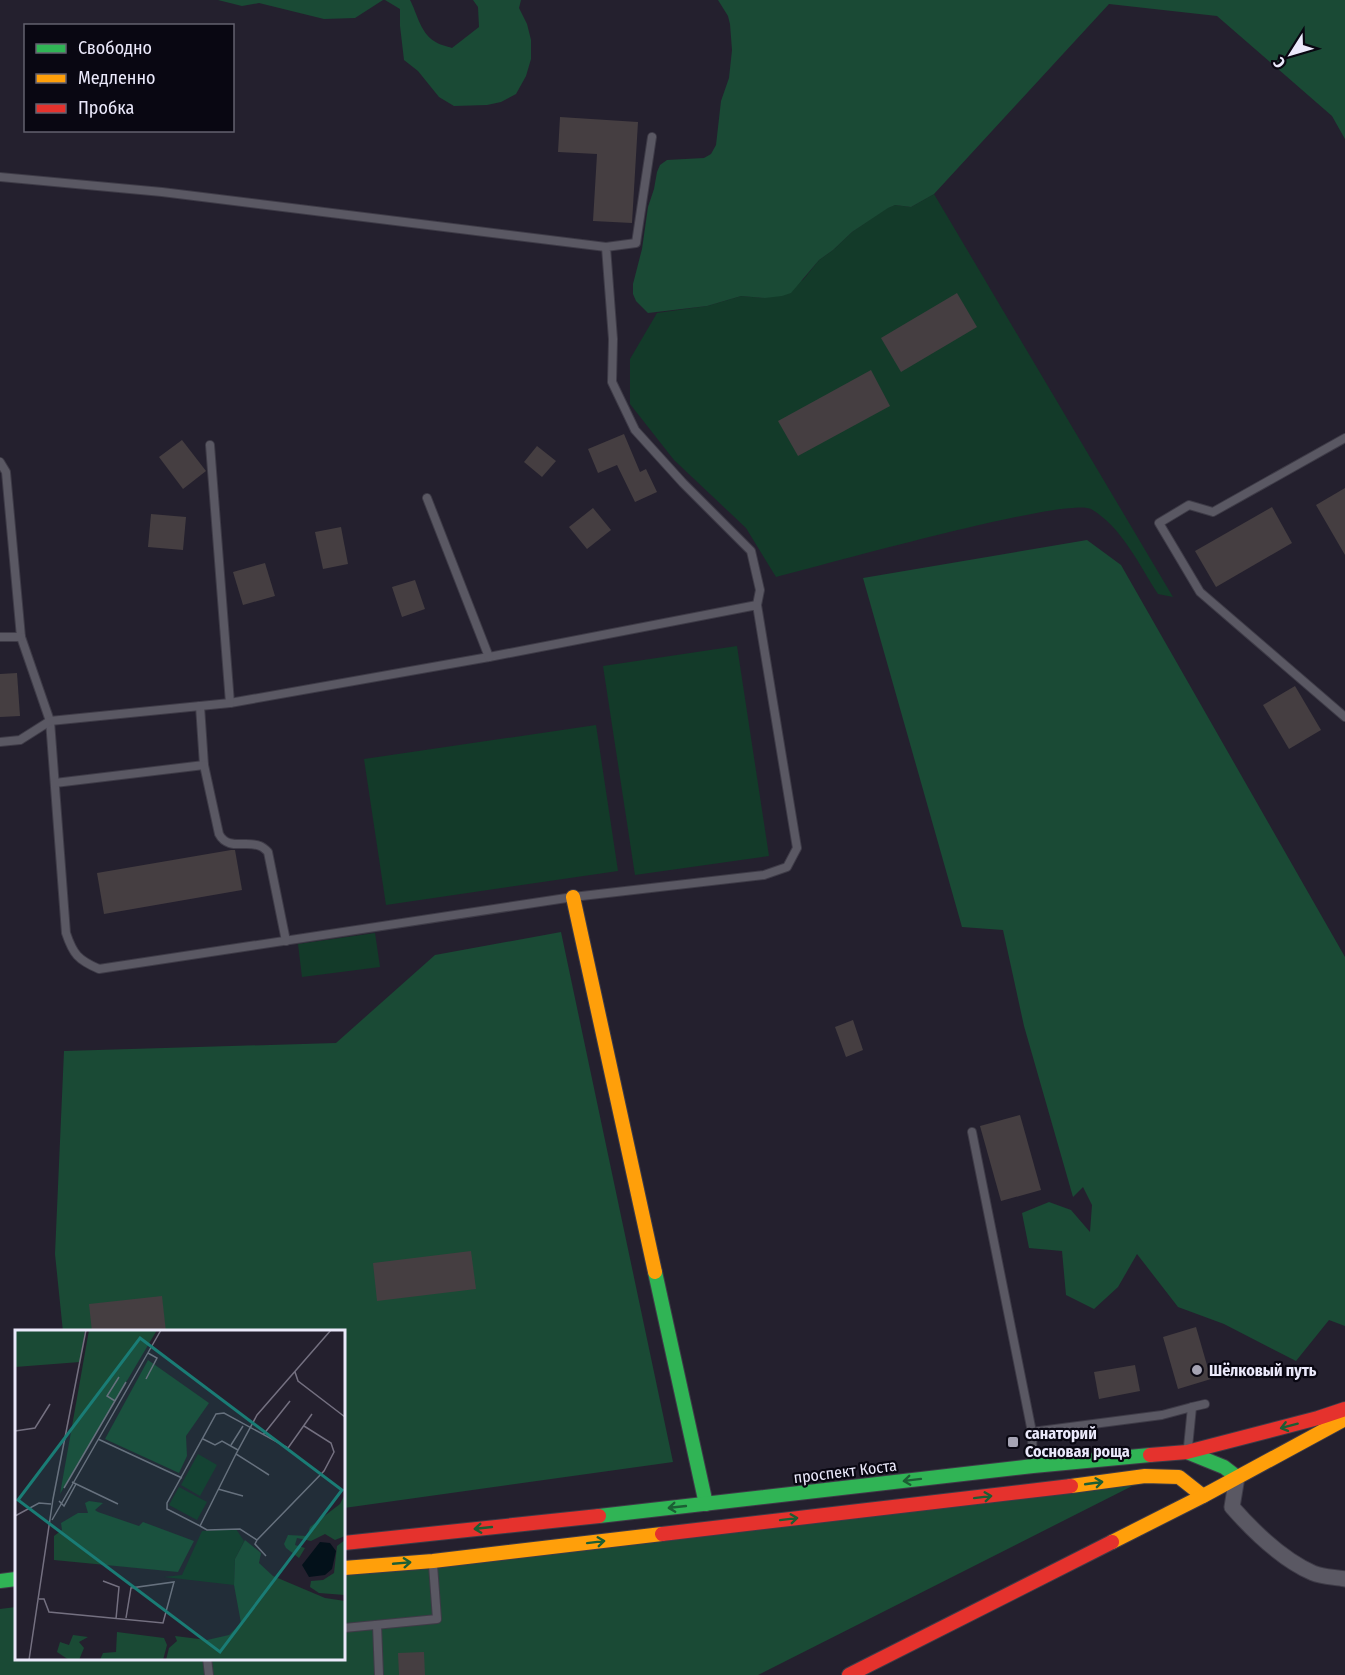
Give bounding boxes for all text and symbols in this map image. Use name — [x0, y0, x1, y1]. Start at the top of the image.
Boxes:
legend — [24, 24, 234, 132]
north arrow — [1261, 24, 1321, 84]
text: Свободно — [78, 37, 152, 59]
text: С — [1269, 53, 1290, 72]
text: Медленно — [78, 67, 156, 89]
text: Пробка — [78, 97, 134, 119]
inset map — [15, 1330, 345, 1660]
place label: Шёлковый путь — [1209, 1361, 1317, 1380]
marker: Шёлковый путь — [1190, 1363, 1204, 1377]
one-way arrow — [1280, 1421, 1299, 1432]
place label: санаторий Сосновая роща — [1025, 1424, 1130, 1461]
marker: санаторий Сосновая роща — [1006, 1435, 1020, 1449]
street label: проспект Коста — [792, 1456, 898, 1487]
one-way arrow — [903, 1475, 922, 1486]
one-way arrow — [1084, 1477, 1103, 1488]
one-way arrow — [973, 1491, 992, 1502]
one-way arrow — [667, 1502, 687, 1513]
one-way arrow — [779, 1514, 799, 1525]
one-way arrow — [473, 1523, 493, 1534]
one-way arrow — [585, 1536, 605, 1547]
one-way arrow — [391, 1557, 411, 1568]

